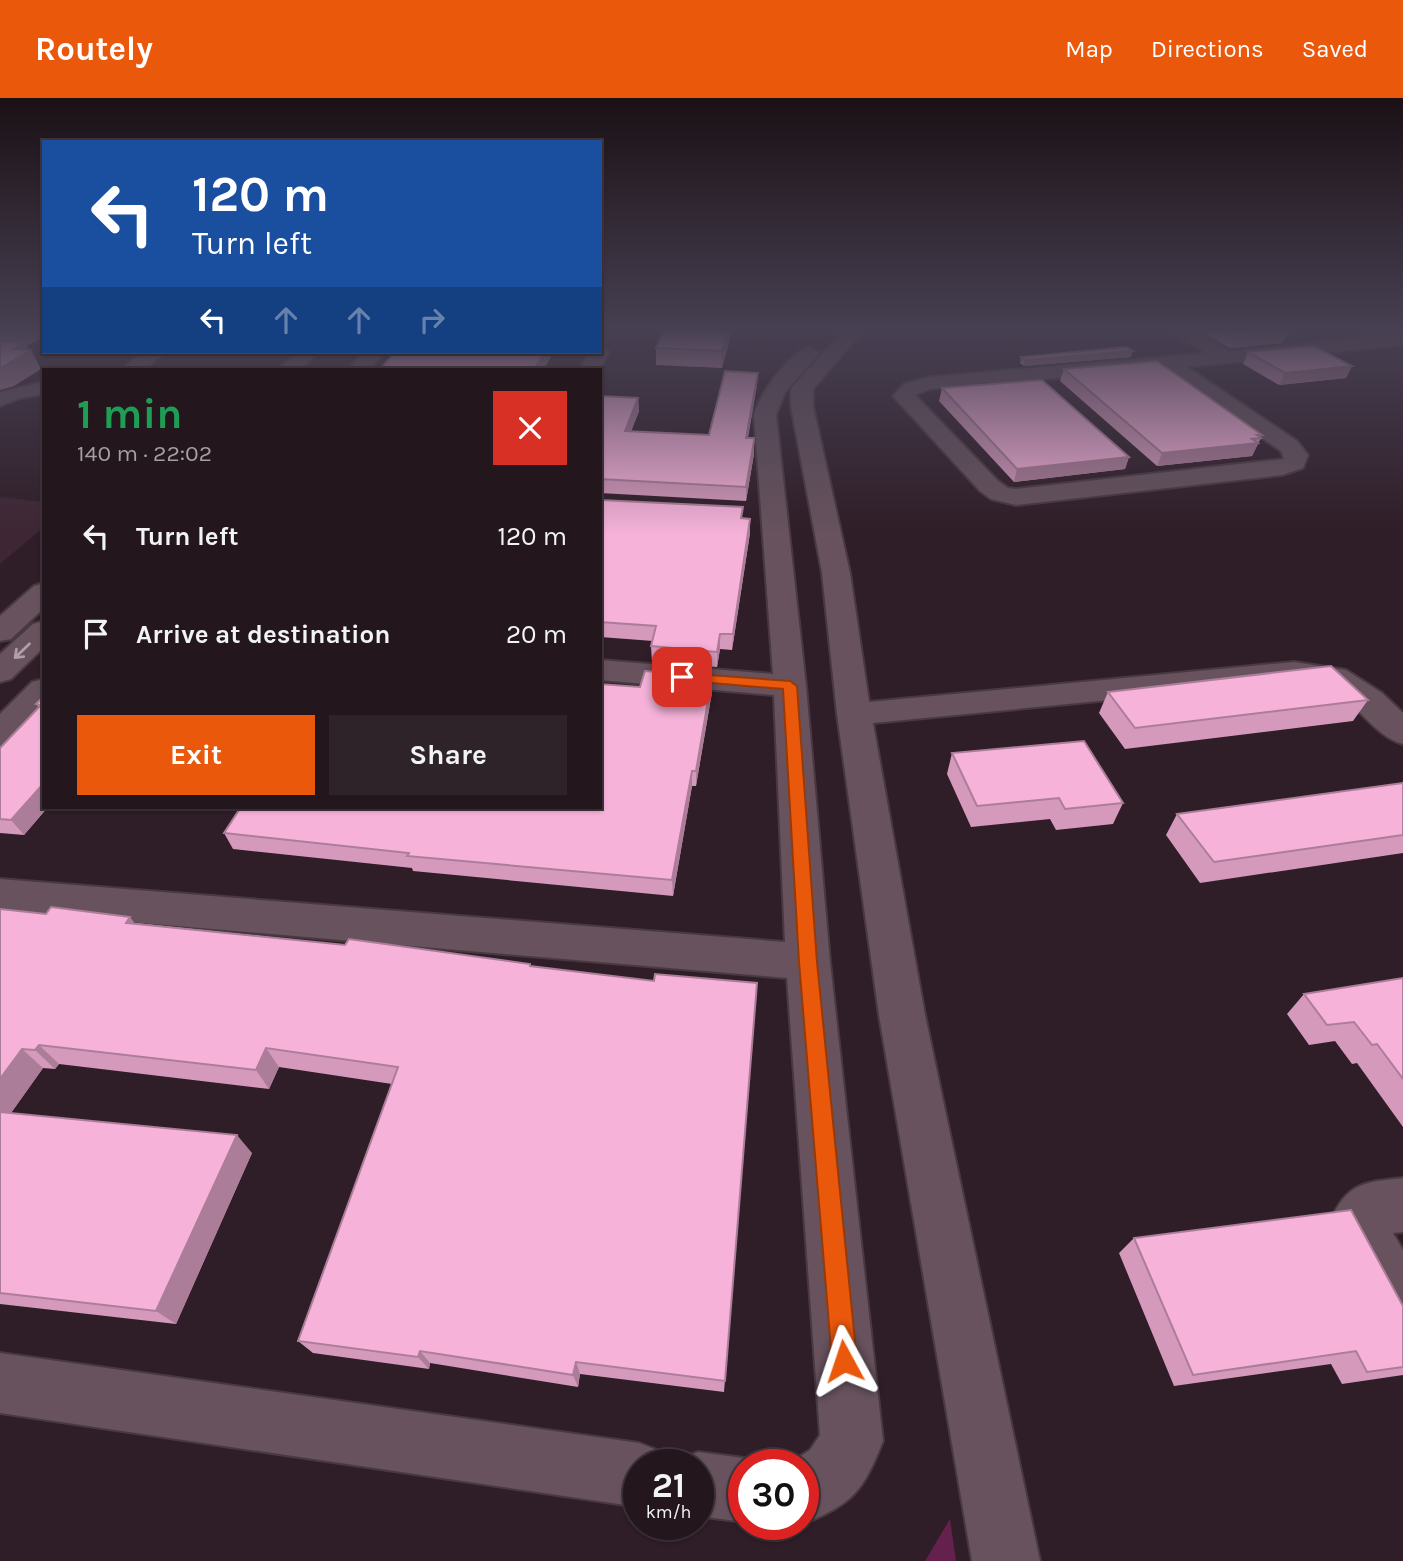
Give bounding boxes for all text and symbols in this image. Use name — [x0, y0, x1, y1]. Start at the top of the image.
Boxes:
text: Routely — [35, 30, 153, 68]
text: Map — [1065, 35, 1113, 63]
text: Directions — [1151, 35, 1264, 63]
text: Saved — [1302, 35, 1368, 63]
text: 120 m — [192, 166, 329, 223]
icon: left — [77, 168, 168, 259]
text: Turn left — [192, 225, 312, 262]
icon: left — [194, 301, 232, 339]
icon: ahead — [267, 301, 305, 339]
icon: ahead — [340, 301, 378, 339]
icon: right — [413, 301, 451, 339]
text: 1 min — [77, 389, 182, 439]
button: close — [493, 391, 567, 465]
text: 140 m · 22:02 — [77, 440, 212, 467]
icon: left — [77, 517, 115, 555]
text: Turn left — [136, 521, 238, 552]
text: 120 m — [497, 521, 567, 552]
icon: arrive — [77, 615, 115, 653]
text: Arrive at destination — [136, 619, 390, 650]
text: 20 m — [506, 619, 567, 650]
one-way arrow — [13, 643, 31, 659]
pin — [652, 647, 712, 707]
icon: arrive — [663, 658, 701, 696]
button: Exit — [77, 715, 315, 795]
button: Share — [329, 715, 567, 795]
position arrow — [807, 1324, 881, 1398]
speed limit sign: 30 — [728, 1449, 819, 1540]
text: 21 — [652, 1465, 685, 1506]
text: km/h — [646, 1501, 691, 1523]

